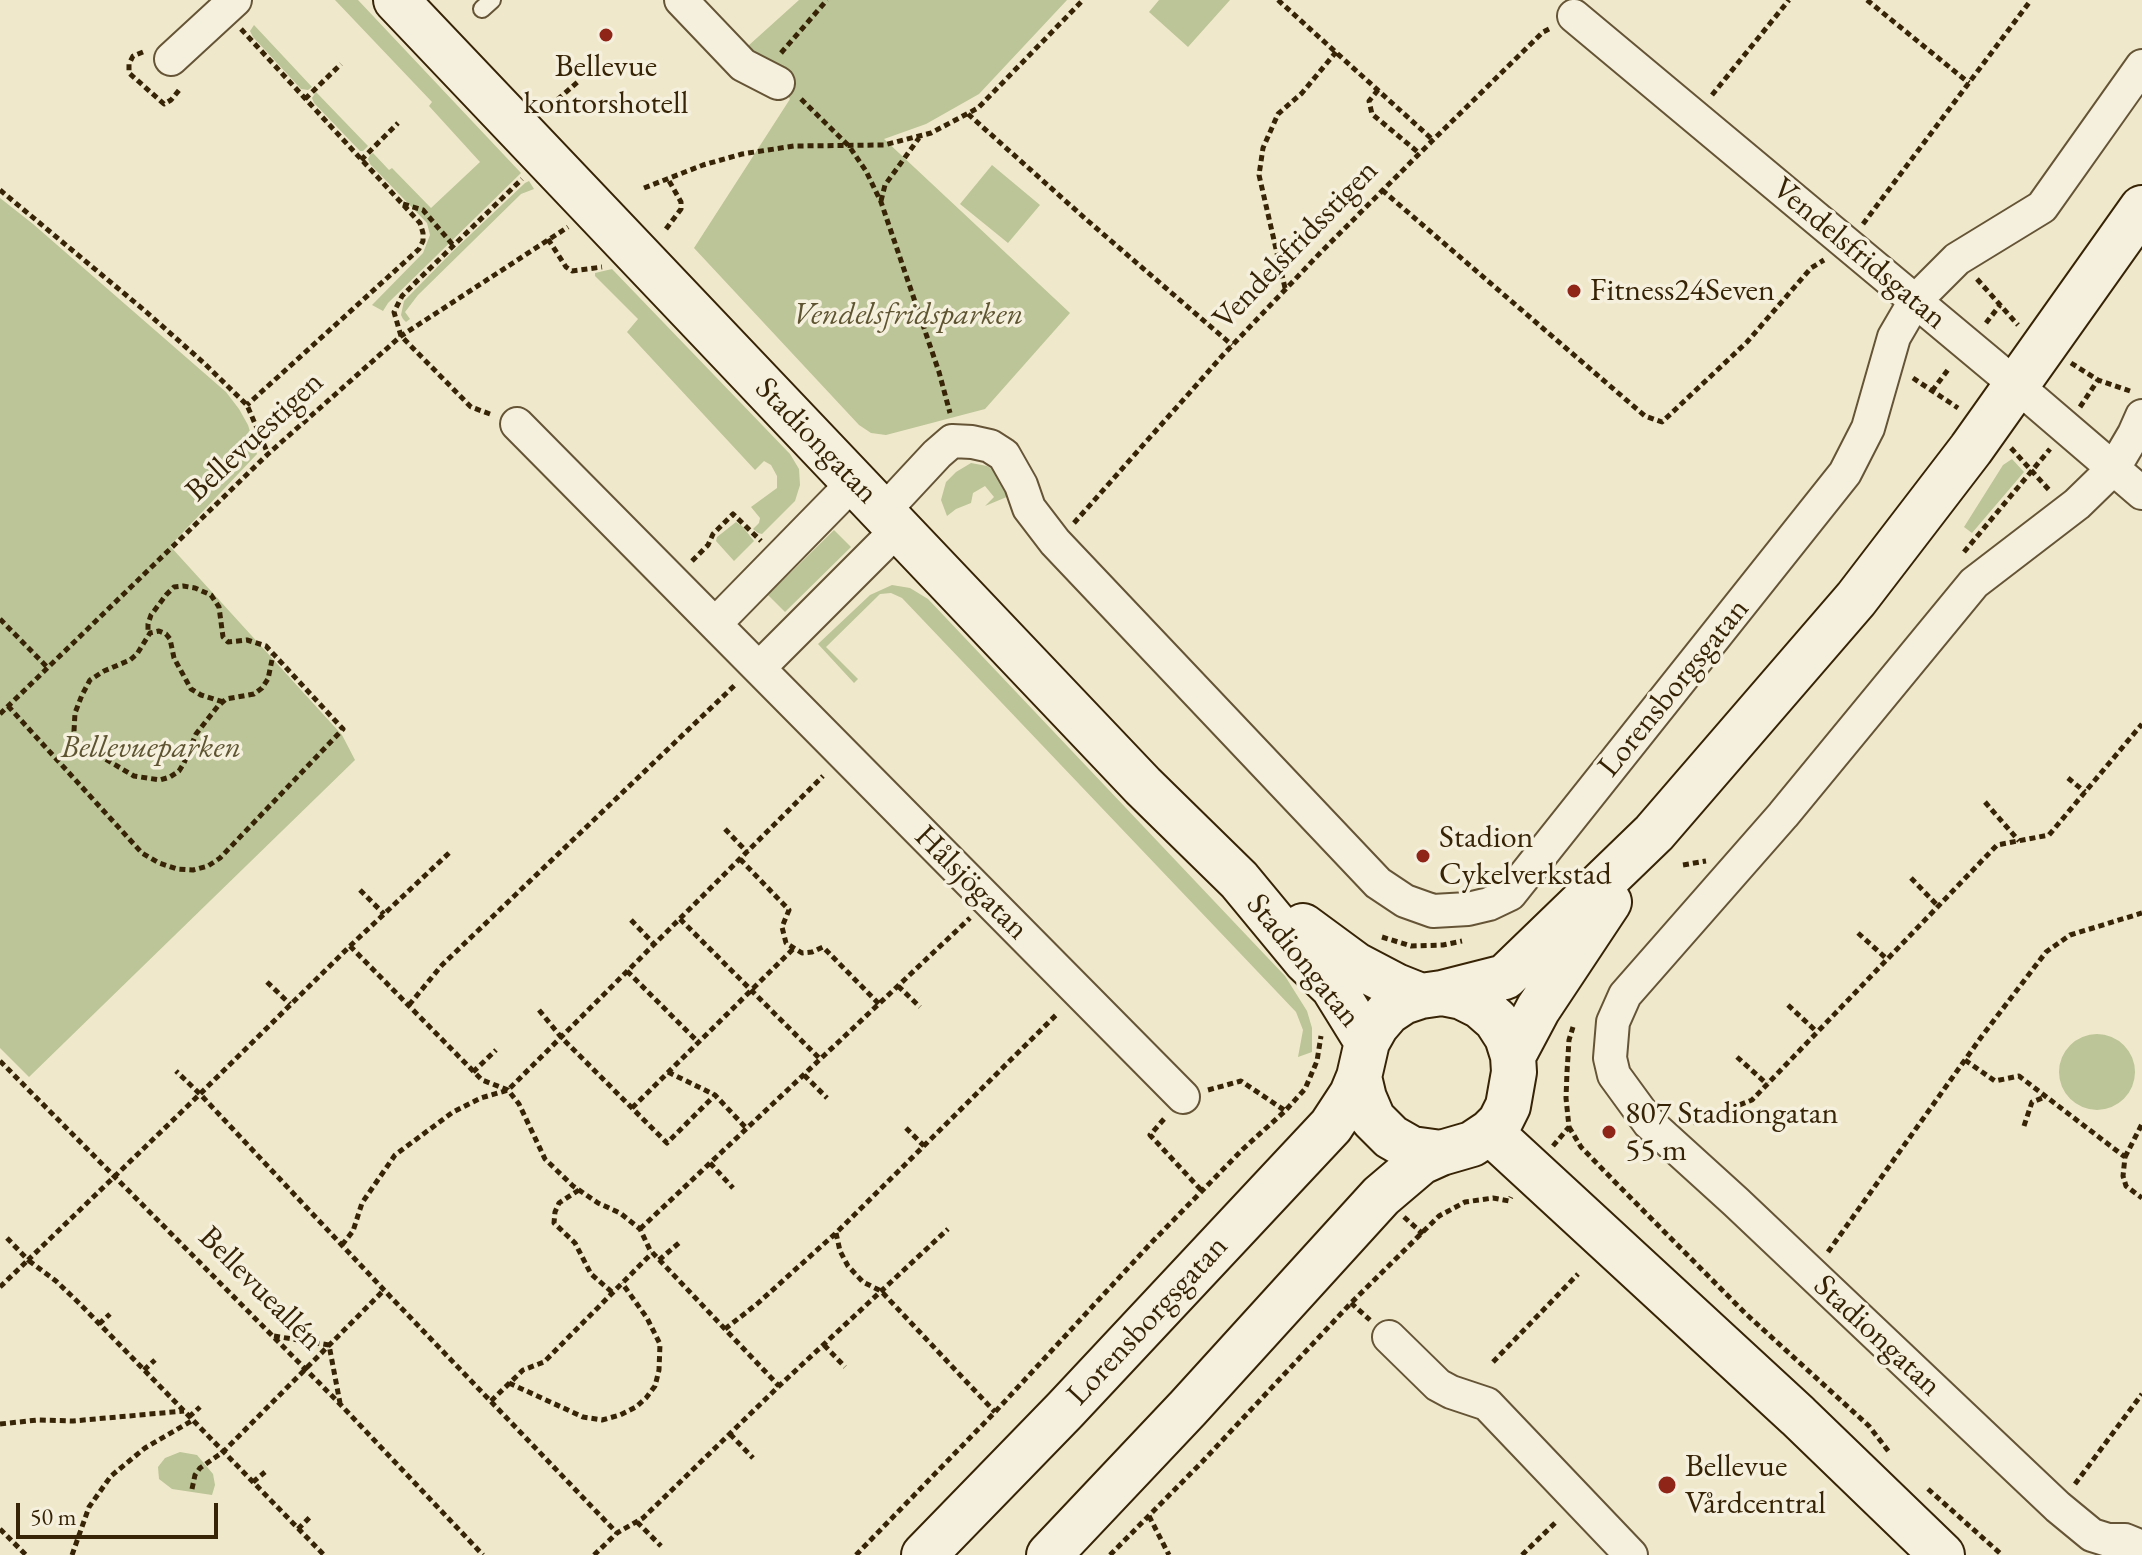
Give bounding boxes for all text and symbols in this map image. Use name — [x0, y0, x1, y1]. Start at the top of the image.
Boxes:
marker: Bellevue kontorshotell — [597, 26, 615, 44]
place label: Bellevue kontorshotell — [524, 48, 688, 123]
street label: Vendelsfridsstigen — [1205, 152, 1387, 338]
street label: Vendelsfridsgatan — [1764, 170, 1954, 338]
place label: Fitness24Seven — [1590, 272, 1775, 310]
marker: Fitness24Seven — [1565, 282, 1583, 300]
park label: Vendelsfridsparken — [793, 296, 1023, 334]
street label: Bellevuestigen — [178, 364, 332, 510]
street label: Stadiongatan — [746, 370, 886, 512]
street label: Lorensborgsgatan — [1590, 591, 1758, 785]
park label: Bellevueparken — [61, 729, 241, 767]
street label: Hålsjögatan — [906, 818, 1036, 948]
place label: Stadion Cykelverkstad — [1439, 819, 1612, 894]
marker: Stadion Cykelverkstad — [1414, 847, 1432, 865]
street label: Stadiongatan — [1237, 886, 1369, 1036]
place label: 807 Stadiongatan 55 m — [1625, 1095, 1838, 1170]
marker: 807 Stadiongatan 55 m — [1600, 1123, 1618, 1141]
street label: Bellevueallén — [190, 1219, 330, 1359]
street label: Lorensborgsgatan — [1059, 1228, 1237, 1414]
street label: Stadiongatan — [1805, 1267, 1949, 1405]
place label: Bellevue Vårdcentral — [1685, 1448, 1826, 1523]
marker: Bellevue Vårdcentral — [1656, 1474, 1678, 1496]
scale bar — [20, 1487, 222, 1537]
text: 50 m — [30, 1501, 77, 1532]

